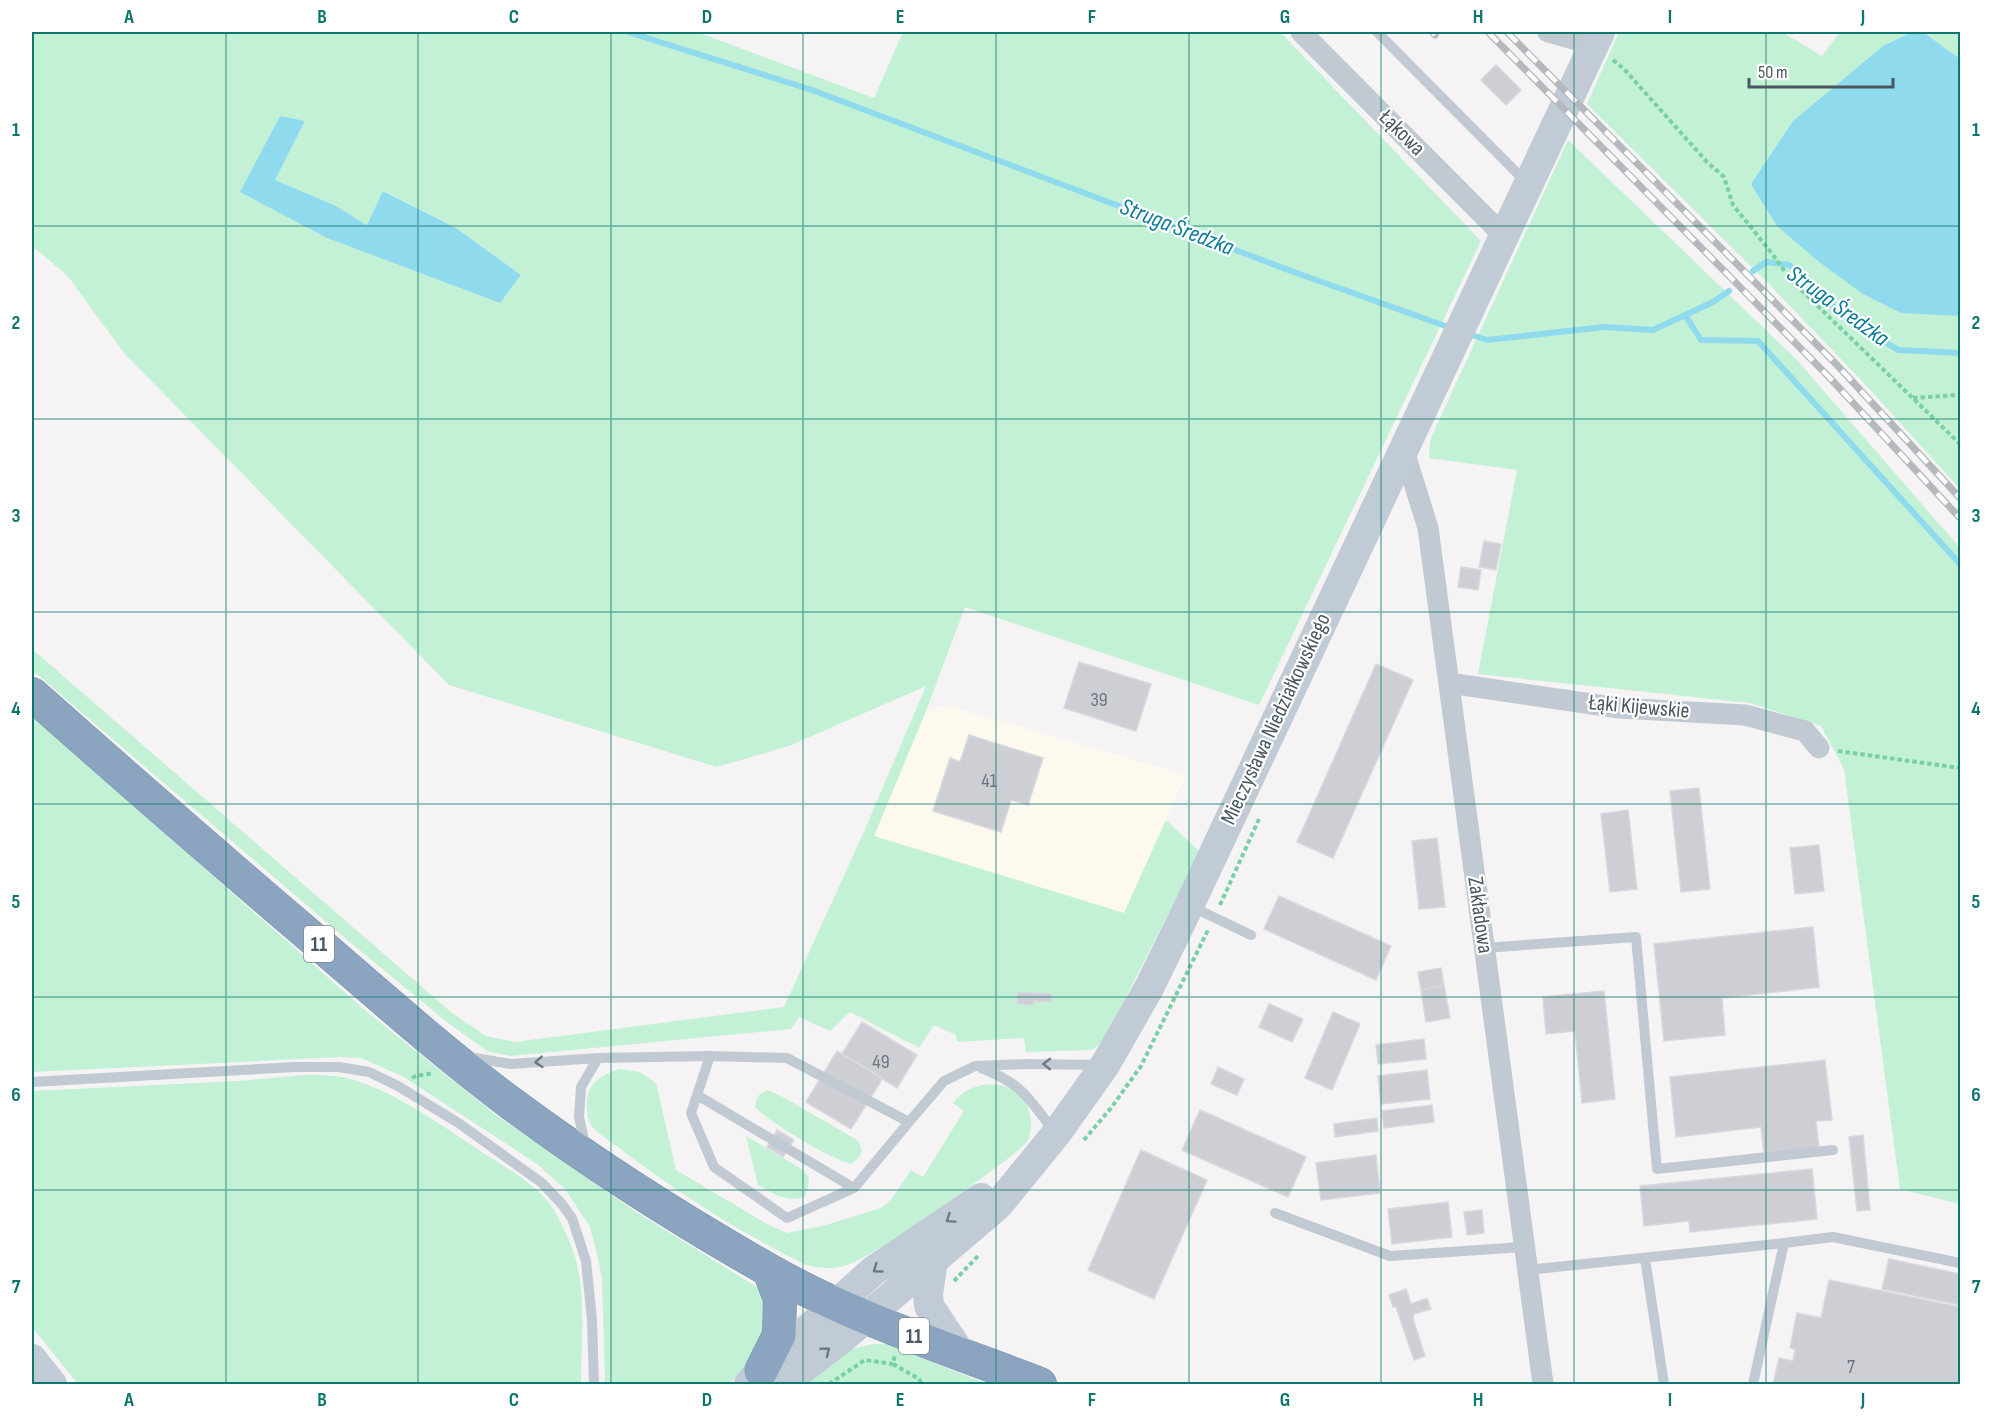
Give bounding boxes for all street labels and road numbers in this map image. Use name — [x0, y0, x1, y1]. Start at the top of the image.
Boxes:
street label: Łąkowa — [1373, 104, 1431, 162]
street label: Mieczysława Niedziałkowskiego — [1215, 609, 1337, 829]
street label: Łąki Kijewskie — [1587, 689, 1690, 725]
street label: Zakładowa — [1461, 875, 1499, 955]
road number: 11 — [304, 926, 334, 962]
road number: 11 — [899, 1318, 929, 1354]

